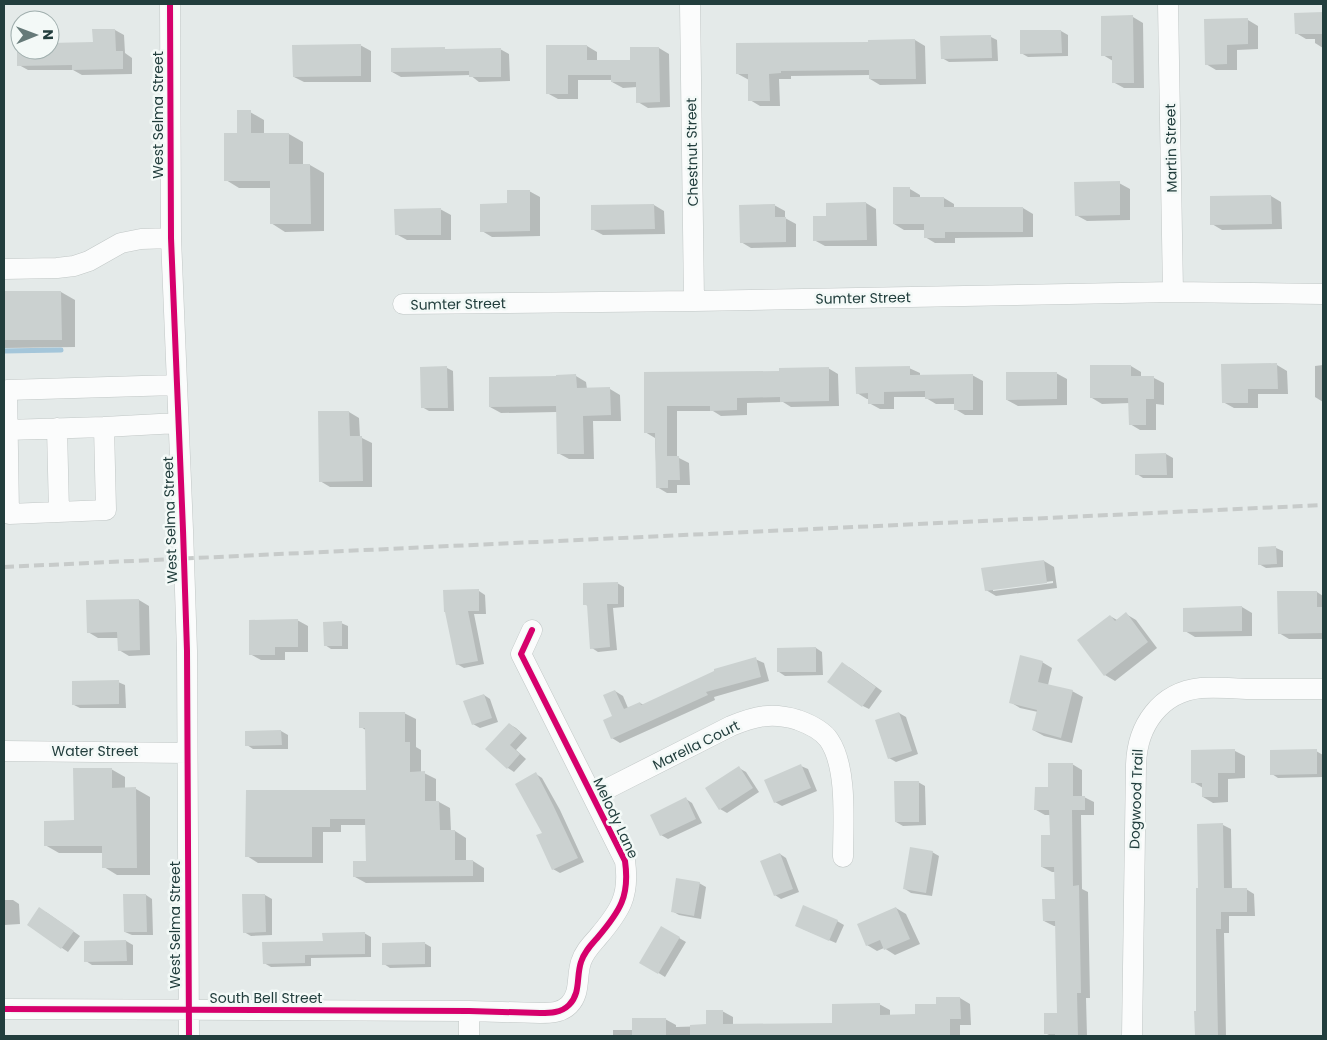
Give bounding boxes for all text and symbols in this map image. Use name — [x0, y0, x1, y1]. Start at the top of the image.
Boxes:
north arrow — [10, 10, 60, 60]
text: N — [38, 29, 58, 40]
street label: West Selma Street — [148, 51, 168, 179]
street label: Chestnut Street — [681, 98, 703, 206]
street label: Martin Street — [1160, 103, 1182, 193]
street label: Sumter Street — [815, 287, 911, 309]
street label: Sumter Street — [410, 293, 506, 315]
street label: West Selma Street — [158, 456, 182, 584]
street label: Marella Court — [649, 715, 743, 775]
street label: Water Street — [52, 741, 138, 761]
street label: Dogwood Trail — [1124, 749, 1148, 849]
street label: Melody Lane — [588, 774, 644, 862]
street label: West Selma Street — [165, 861, 185, 989]
street label: South Bell Street — [210, 988, 322, 1008]

